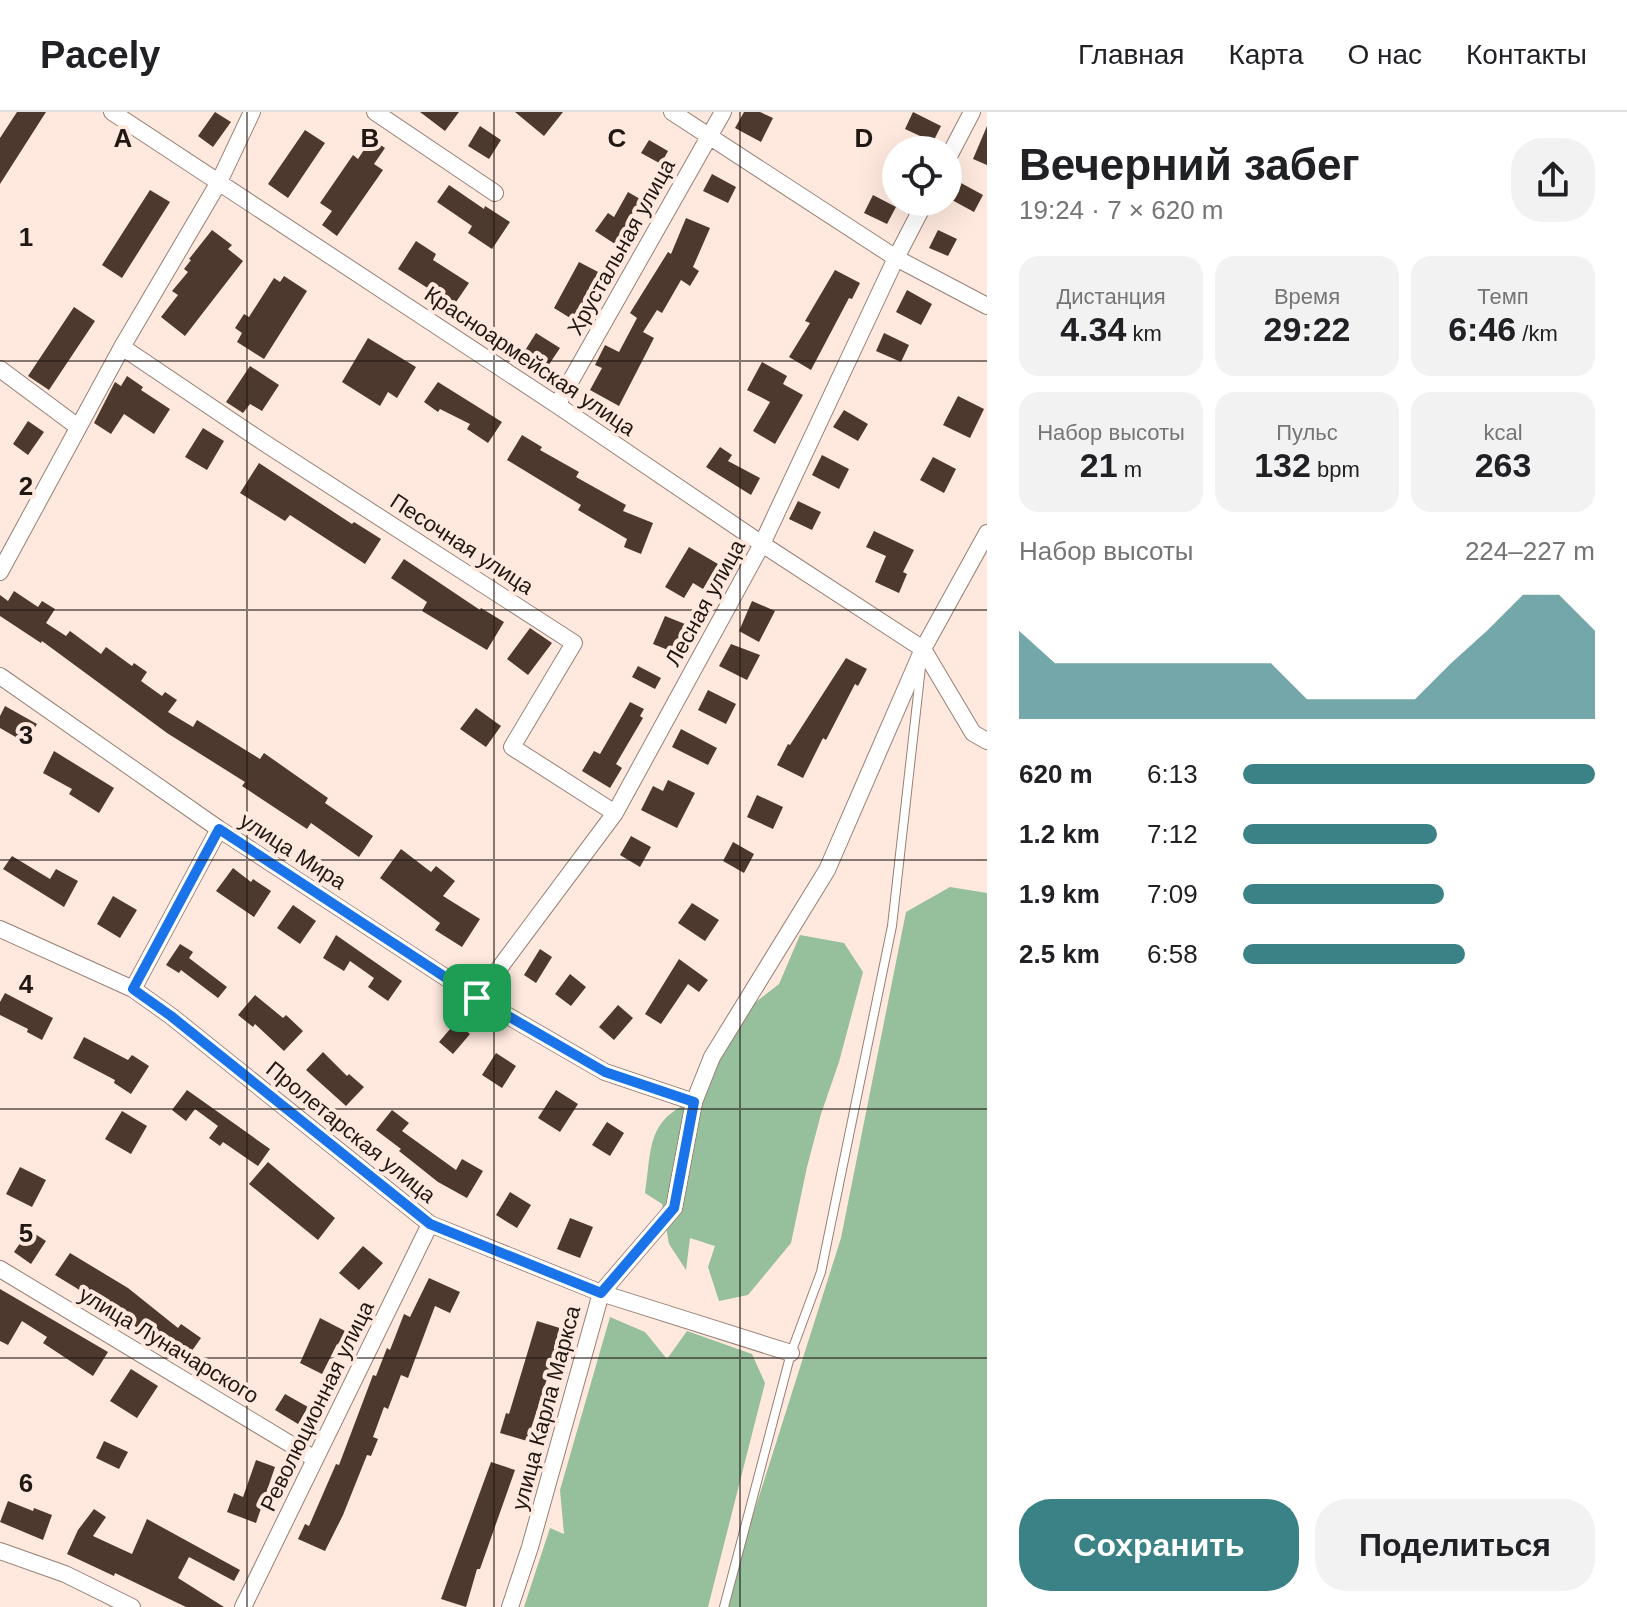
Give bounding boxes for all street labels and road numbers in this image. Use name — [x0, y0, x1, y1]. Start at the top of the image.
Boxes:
street label: Хрустальная улица — [562, 154, 680, 340]
street label: Красноармейская улица — [420, 281, 641, 441]
street label: Песочная улица — [386, 488, 539, 600]
street label: Лесная улица — [660, 535, 750, 671]
street label: улица Мира — [235, 807, 351, 895]
street label: Пролетарская улица — [261, 1056, 441, 1208]
street label: улица Луначарского — [75, 1281, 263, 1409]
street label: Революционная улица — [255, 1296, 379, 1515]
street label: улица Карла Маркса — [507, 1302, 586, 1513]

